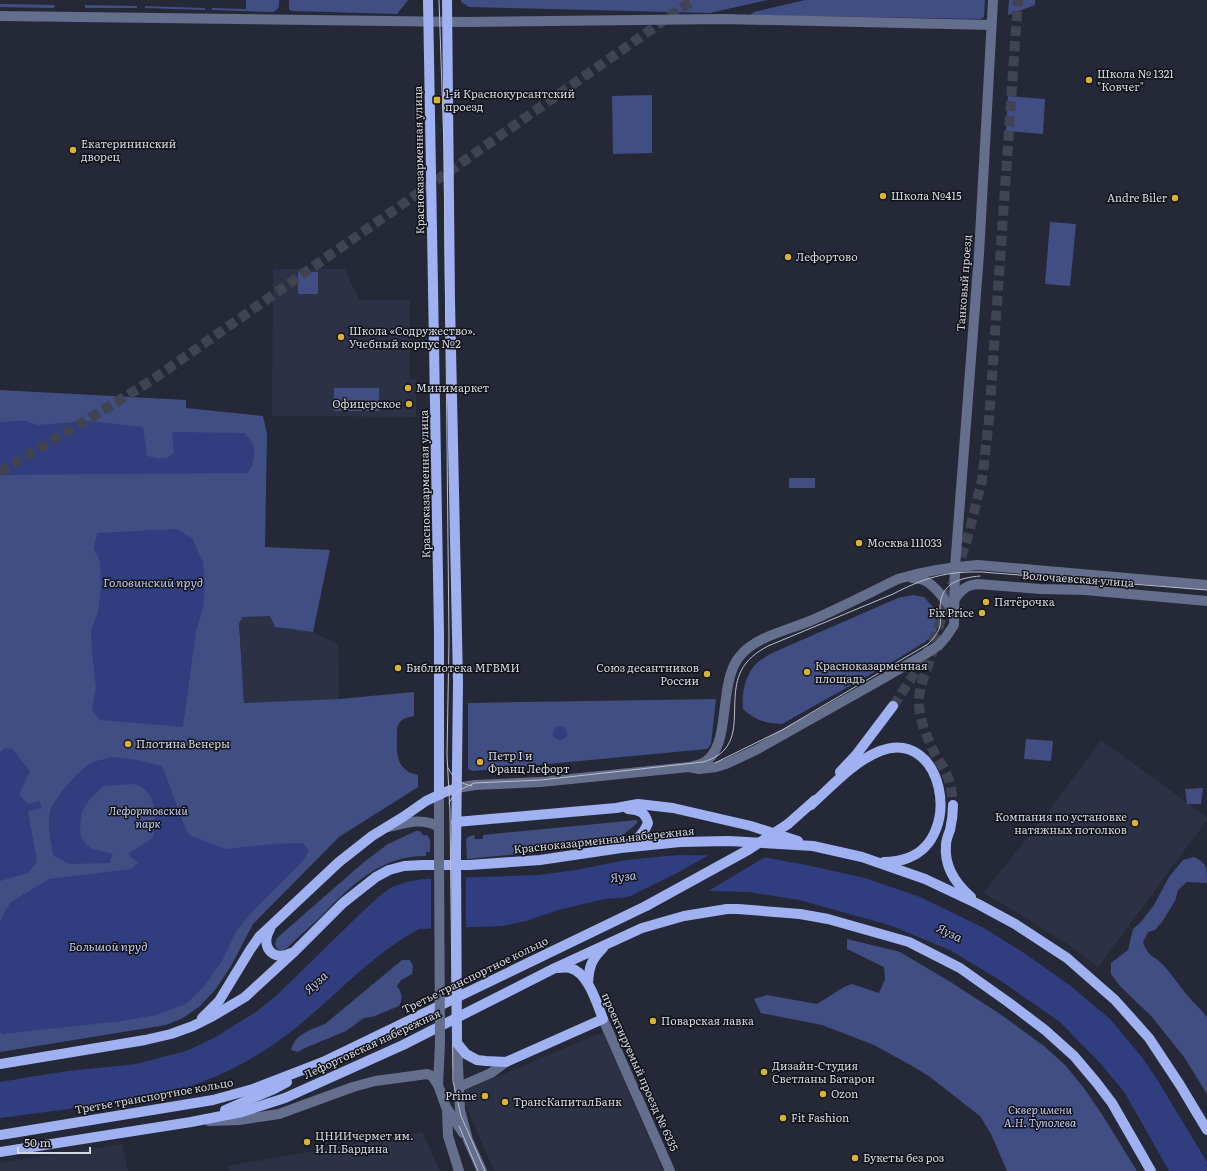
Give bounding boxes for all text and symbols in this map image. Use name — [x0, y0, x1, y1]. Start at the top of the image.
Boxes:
place label: Школа № 1321 "Ковчег" — [1097, 65, 1174, 94]
marker: Школа № 1321 "Ковчег" — [1084, 75, 1094, 85]
place label: 1-й Краснокурсантский проезд — [445, 85, 575, 114]
street label: Красноказарменная улица — [409, 86, 427, 234]
marker: 1-й Краснокурсантский проезд — [432, 95, 442, 105]
place label: Екатерининский дворец — [81, 135, 176, 164]
marker: Екатерининский дворец — [68, 145, 78, 155]
place label: Школа №415 — [891, 187, 962, 203]
place label: Andre Biler — [1107, 189, 1168, 205]
marker: Школа №415 — [878, 191, 888, 201]
marker: Andre Biler — [1170, 193, 1180, 203]
street label: Танковый проезд — [952, 234, 974, 332]
place label: Лефортово — [796, 248, 858, 264]
marker: Лефортово — [783, 252, 793, 262]
place label: Школа «Содружество». Учебный корпус №2 — [349, 322, 476, 351]
marker: Школа «Содружество». Учебный корпус №2 — [336, 332, 346, 342]
place label: Минимаркет — [416, 379, 490, 395]
marker: Минимаркет — [403, 383, 413, 393]
place label: Офицерское — [332, 395, 401, 411]
marker: Офицерское — [404, 399, 414, 409]
street label: Красноказарменная улица — [415, 410, 433, 558]
place label: Москва 111033 — [867, 534, 942, 550]
marker: Москва 111033 — [854, 538, 864, 548]
street label: Волочаевская улица — [1022, 566, 1135, 590]
water label: Головинский пруд — [103, 573, 203, 591]
place label: Пятёрочка — [994, 593, 1055, 609]
marker: Пятёрочка — [981, 597, 991, 607]
place label: Fix Price — [929, 604, 974, 620]
marker: Fix Price — [977, 608, 987, 618]
place label: Красноказарменная площадь — [815, 657, 928, 686]
place label: Библиотека МГВМИ — [406, 659, 520, 675]
place label: Союз десантников России — [596, 659, 699, 688]
marker: Библиотека МГВМИ — [393, 663, 403, 673]
marker: Красноказарменная площадь — [802, 667, 812, 677]
marker: Союз десантников России — [702, 669, 712, 679]
place label: Плотина Венеры — [136, 735, 230, 751]
marker: Плотина Венеры — [123, 739, 133, 749]
place label: Петр I и Франц Лефорт — [488, 747, 570, 776]
marker: Петр I и Франц Лефорт — [475, 757, 485, 767]
park label: Лефортовский парк — [108, 802, 188, 831]
place label: Компания по установке натяжных потолков — [995, 808, 1127, 837]
marker: Компания по установке натяжных потолков — [1130, 818, 1140, 828]
street label: Красноказарменная набережная — [513, 821, 696, 856]
water label: Яуза — [608, 865, 637, 887]
water label: Яуза — [933, 918, 966, 946]
street label: Третье транспортное кольцо — [399, 932, 550, 1017]
water label: Большой пруд — [69, 937, 147, 955]
water label: Яуза — [299, 966, 331, 998]
street label: проектируемый проезд № 6335 — [599, 990, 683, 1154]
street label: Лефортовская набережная — [301, 1004, 443, 1082]
place label: Поварская лавка — [661, 1012, 754, 1028]
marker: Поварская лавка — [648, 1016, 658, 1026]
place label: Дизайн-Студия Светланы Батарон — [772, 1057, 875, 1086]
marker: Дизайн-Студия Светланы Батарон — [759, 1067, 769, 1077]
street label: Третье транспортное кольцо — [73, 1073, 234, 1117]
place label: Ozon — [831, 1085, 858, 1101]
place label: Prime — [445, 1087, 477, 1103]
marker: Ozon — [818, 1089, 828, 1099]
marker: Prime — [480, 1091, 490, 1101]
place label: ТрансКапиталБанк — [513, 1093, 622, 1109]
marker: ТрансКапиталБанк — [500, 1097, 510, 1107]
park label: Сквер имени А.Н. Туполева — [1004, 1101, 1077, 1130]
place label: Fit Fashion — [791, 1109, 849, 1125]
marker: Fit Fashion — [778, 1113, 788, 1123]
place label: ЦНИИчермет им. И.П.Бардина — [315, 1127, 414, 1156]
scale bar — [18, 1129, 90, 1155]
text: 50 m — [24, 1133, 51, 1151]
marker: ЦНИИчермет им. И.П.Бардина — [302, 1137, 312, 1147]
place label: Букеты без роз — [863, 1149, 944, 1165]
marker: Букеты без роз — [850, 1153, 860, 1163]

